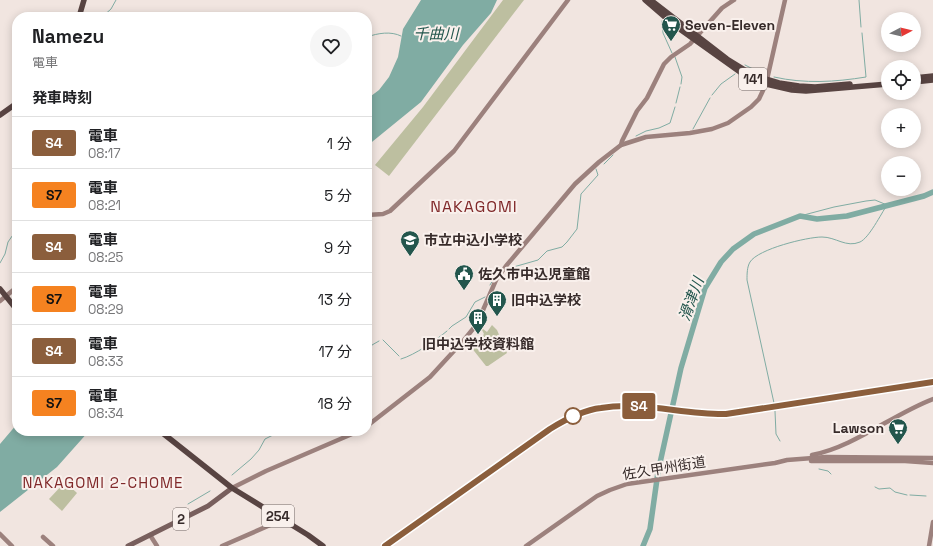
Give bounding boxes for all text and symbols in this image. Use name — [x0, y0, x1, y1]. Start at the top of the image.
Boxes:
north arrow — [881, 12, 921, 52]
map controls — [881, 12, 921, 196]
supermarket icon: Seven-Eleven — [660, 14, 682, 42]
place label: Seven-Eleven — [685, 16, 775, 34]
text: Namezu — [32, 24, 104, 49]
water label: 千曲川 — [413, 24, 460, 43]
button: heart — [310, 25, 352, 67]
text: 電車 — [32, 54, 58, 71]
button: locate — [881, 60, 921, 100]
road number: 141 — [739, 68, 767, 90]
text: 発車時刻 — [32, 88, 92, 107]
button: + — [881, 108, 921, 148]
text: 電車 — [88, 126, 118, 145]
text: S4 — [45, 134, 63, 152]
text: 1 分 — [327, 134, 352, 153]
text: 08:17 — [88, 145, 121, 162]
button: − — [881, 156, 921, 196]
text: 電車 — [88, 178, 118, 197]
text: S7 — [46, 186, 62, 204]
text: 5 分 — [324, 186, 352, 205]
district label: NAKAGOMI — [430, 196, 518, 217]
text: 08:21 — [88, 197, 121, 214]
school or university icon: 市立中込小学校 — [399, 229, 421, 257]
text: 電車 — [88, 230, 118, 249]
place label: 市立中込小学校 — [424, 231, 522, 249]
text: S4 — [45, 238, 63, 256]
text: 9 分 — [324, 238, 352, 257]
text: 08:25 — [88, 249, 123, 266]
public building icon: 佐久市中込児童館 — [453, 263, 475, 291]
place label: 佐久市中込児童館 — [478, 265, 590, 283]
water label: 滑津川 — [674, 273, 708, 323]
text: 電車 — [88, 282, 118, 301]
building icon: 旧中込学校 — [486, 289, 508, 317]
text: S7 — [46, 290, 62, 308]
text: 13 分 — [318, 290, 352, 309]
place label: 旧中込学校 — [511, 291, 581, 309]
text: 08:29 — [88, 301, 123, 318]
building icon: 旧中込学校資料館 — [467, 307, 489, 335]
text: 電車 — [88, 334, 118, 353]
place label: 旧中込学校資料館 — [422, 335, 534, 353]
text: S4 — [45, 342, 63, 360]
text: 17 分 — [318, 342, 352, 361]
text: 08:33 — [88, 353, 123, 370]
text: 電車 — [88, 386, 118, 405]
line badge: S4 — [621, 393, 657, 419]
text: S7 — [46, 394, 62, 412]
text: 18 分 — [318, 394, 352, 413]
text: S4 — [630, 397, 648, 415]
text: 08:34 — [88, 405, 124, 422]
unlabelled marker — [564, 407, 582, 425]
supermarket icon: Lawson — [887, 417, 909, 445]
place label: Lawson — [833, 419, 884, 437]
street label: 佐久甲州街道 — [621, 453, 707, 483]
district label: NAKAGOMI 2-CHOME — [22, 473, 184, 492]
road number: 254 — [262, 505, 294, 527]
road number: 2 — [173, 508, 189, 530]

